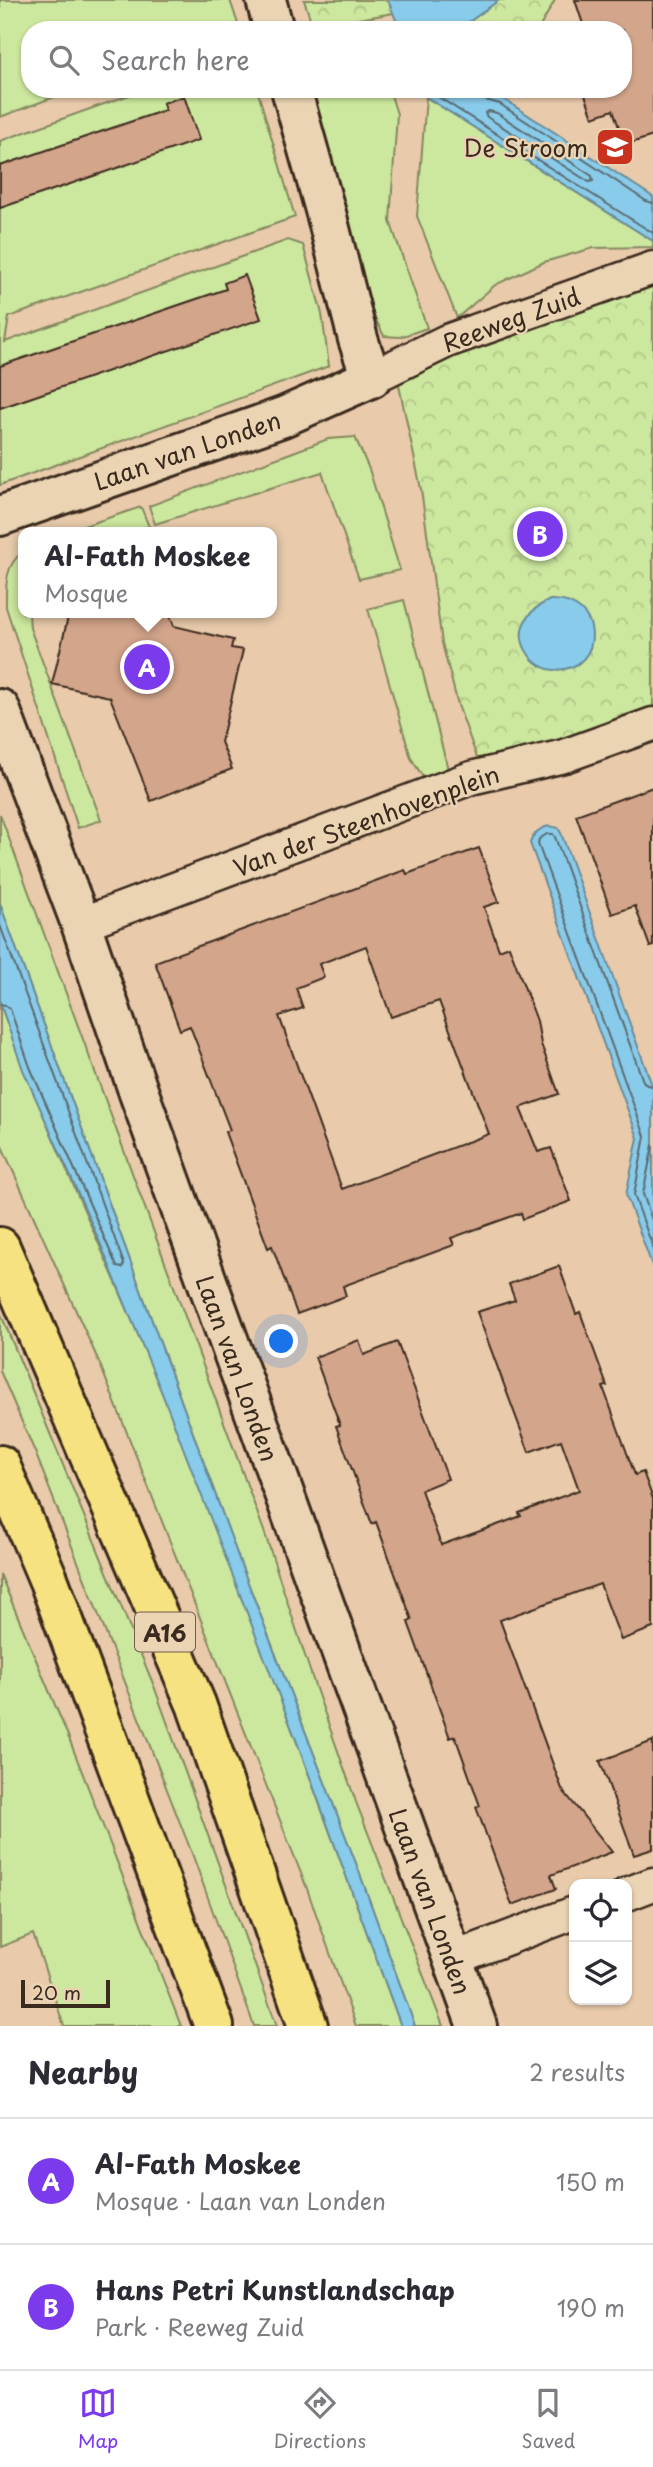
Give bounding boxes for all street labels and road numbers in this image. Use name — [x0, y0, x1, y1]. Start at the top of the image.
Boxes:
street label: Reeweg Zuid — [437, 277, 585, 361]
street label: Laan van Londen — [89, 401, 285, 499]
street label: Van der Steenhovenplein — [228, 755, 504, 885]
street label: Laan van Londen — [188, 1270, 288, 1466]
road number: A16 — [135, 1612, 195, 1652]
street label: Laan van Londen — [381, 1803, 481, 1999]

